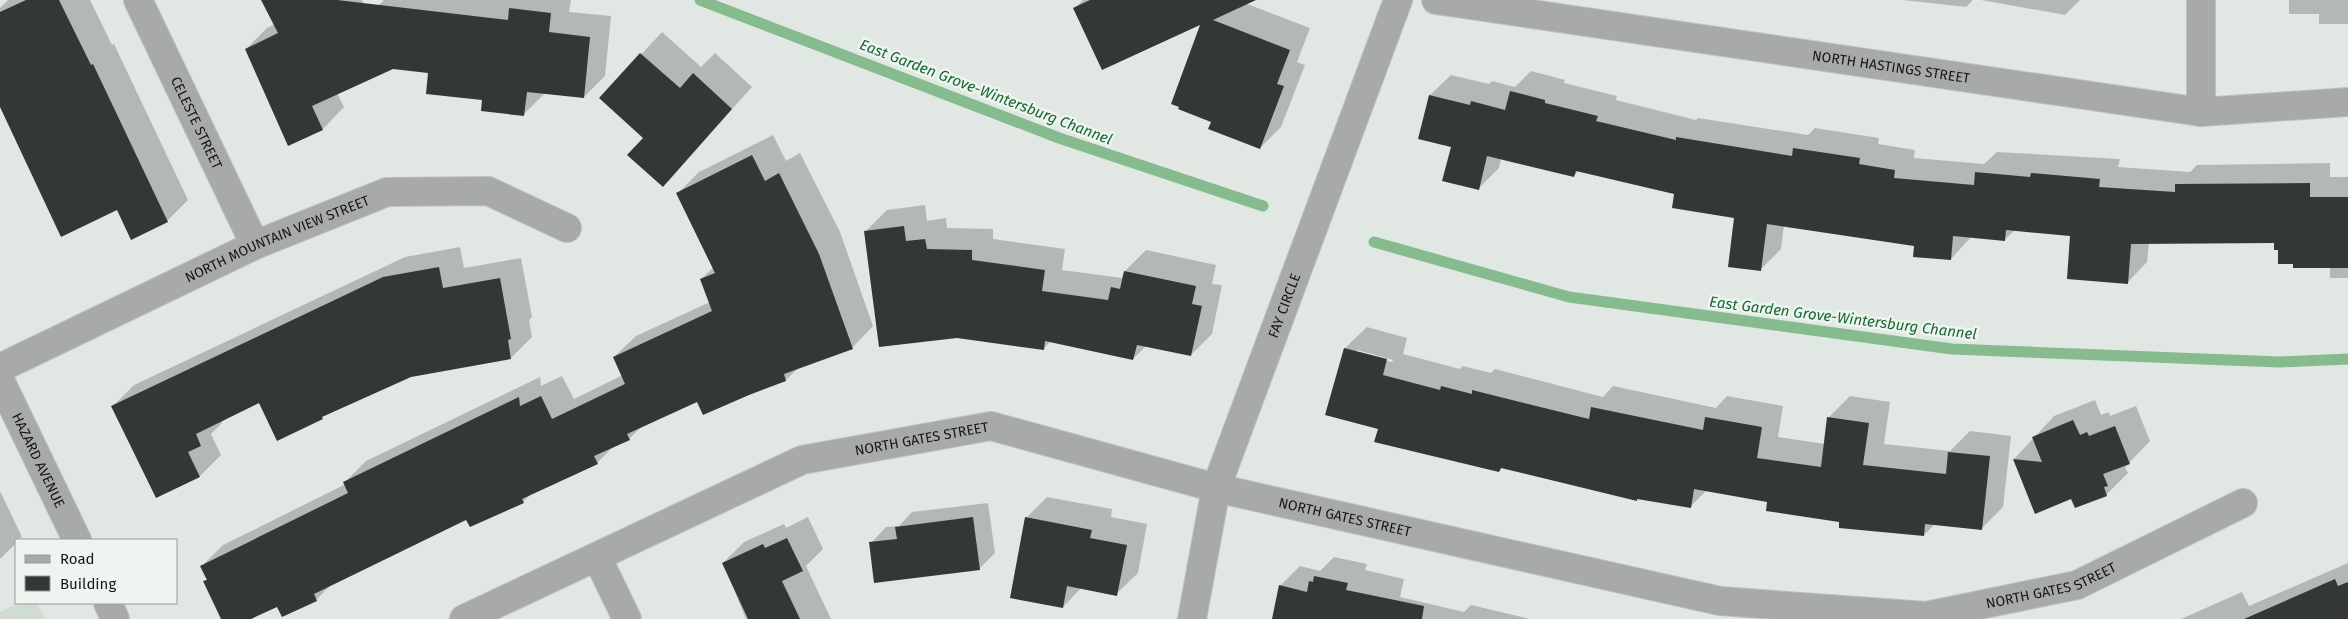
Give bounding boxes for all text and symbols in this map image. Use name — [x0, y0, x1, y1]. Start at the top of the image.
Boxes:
water label: East Garden Grove-Wintersburg Channel — [857, 35, 1115, 149]
street label: NORTH HASTINGS STREET — [1811, 47, 1972, 87]
street label: CELESTE STREET — [167, 74, 226, 173]
street label: NORTH MOUNTAIN VIEW STREET — [182, 192, 373, 286]
street label: FAY CIRCLE — [1265, 271, 1304, 340]
water label: East Garden Grove-Wintersburg Channel — [1708, 293, 1978, 343]
street label: HAZARD AVENUE — [8, 410, 68, 511]
street label: NORTH GATES STREET — [853, 418, 991, 459]
street label: NORTH GATES STREET — [1277, 494, 1413, 541]
legend — [15, 539, 178, 604]
text: Road — [60, 550, 95, 568]
street label: NORTH GATES STREET — [1984, 559, 2120, 612]
text: Building — [60, 575, 116, 593]

